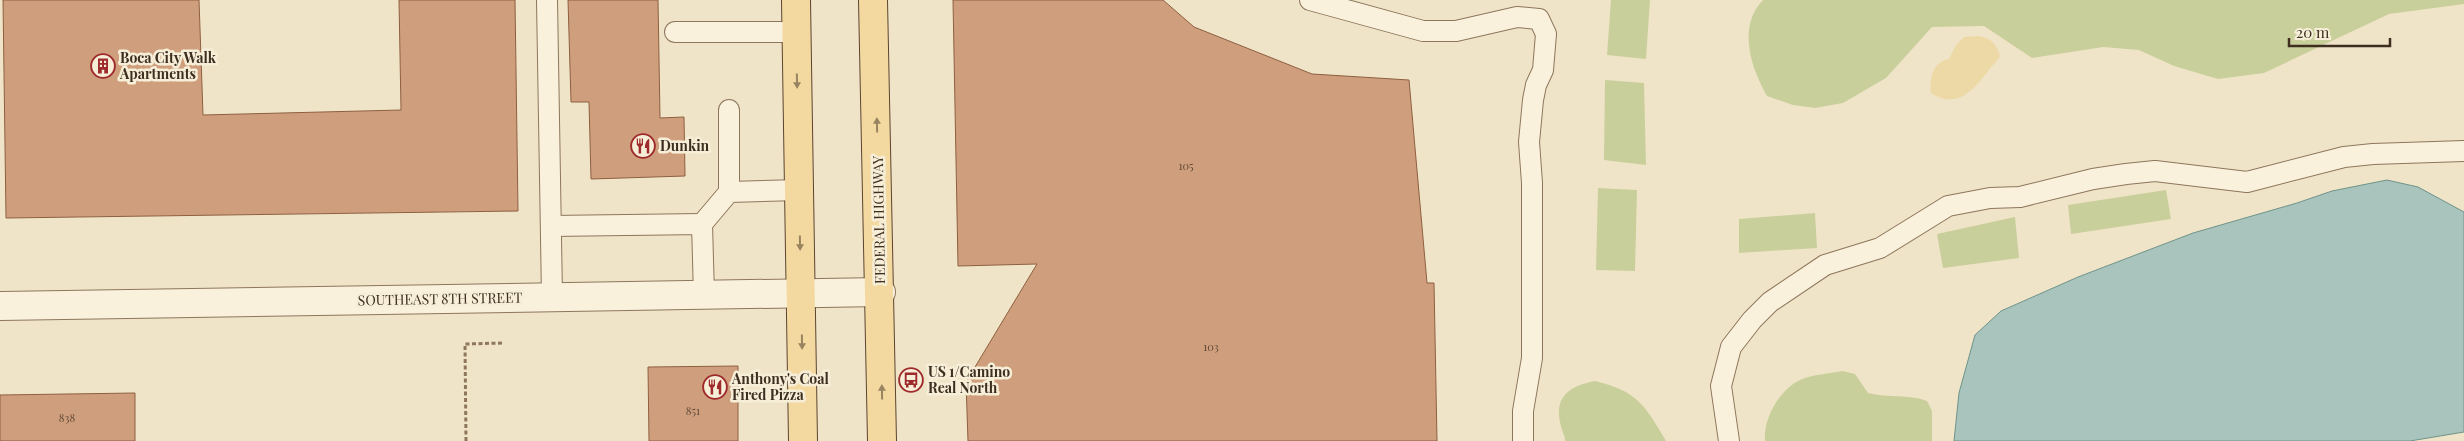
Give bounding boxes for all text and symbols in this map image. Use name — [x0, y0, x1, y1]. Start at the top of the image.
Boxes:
scale bar — [2289, 15, 2390, 47]
text: 20 m — [2296, 22, 2330, 42]
place label: Boca City Walk Apartments — [119, 48, 217, 83]
building icon: Boca City Walk Apartments — [90, 53, 116, 79]
one-way arrow — [793, 73, 801, 89]
one-way arrow — [872, 117, 880, 133]
restaurant icon: Dunkin — [630, 133, 656, 159]
place label: Dunkin — [660, 136, 710, 155]
street label: FEDERAL HIGHWAY — [868, 155, 889, 284]
house number: 105 — [1178, 158, 1194, 173]
one-way arrow — [797, 235, 805, 251]
street label: SOUTHEAST 8TH STREET — [358, 288, 523, 309]
one-way arrow — [798, 334, 806, 350]
house number: 103 — [1203, 339, 1219, 354]
place label: US 1/Camino Real North — [928, 362, 1010, 397]
bus stop icon: US 1/Camino Real North — [898, 367, 924, 393]
place label: Anthony's Coal Fired Pizza — [731, 369, 830, 404]
restaurant icon: Anthony's Coal Fired Pizza — [702, 374, 728, 400]
one-way arrow — [878, 384, 886, 400]
house number: 851 — [686, 403, 700, 418]
house number: 838 — [59, 410, 75, 425]

